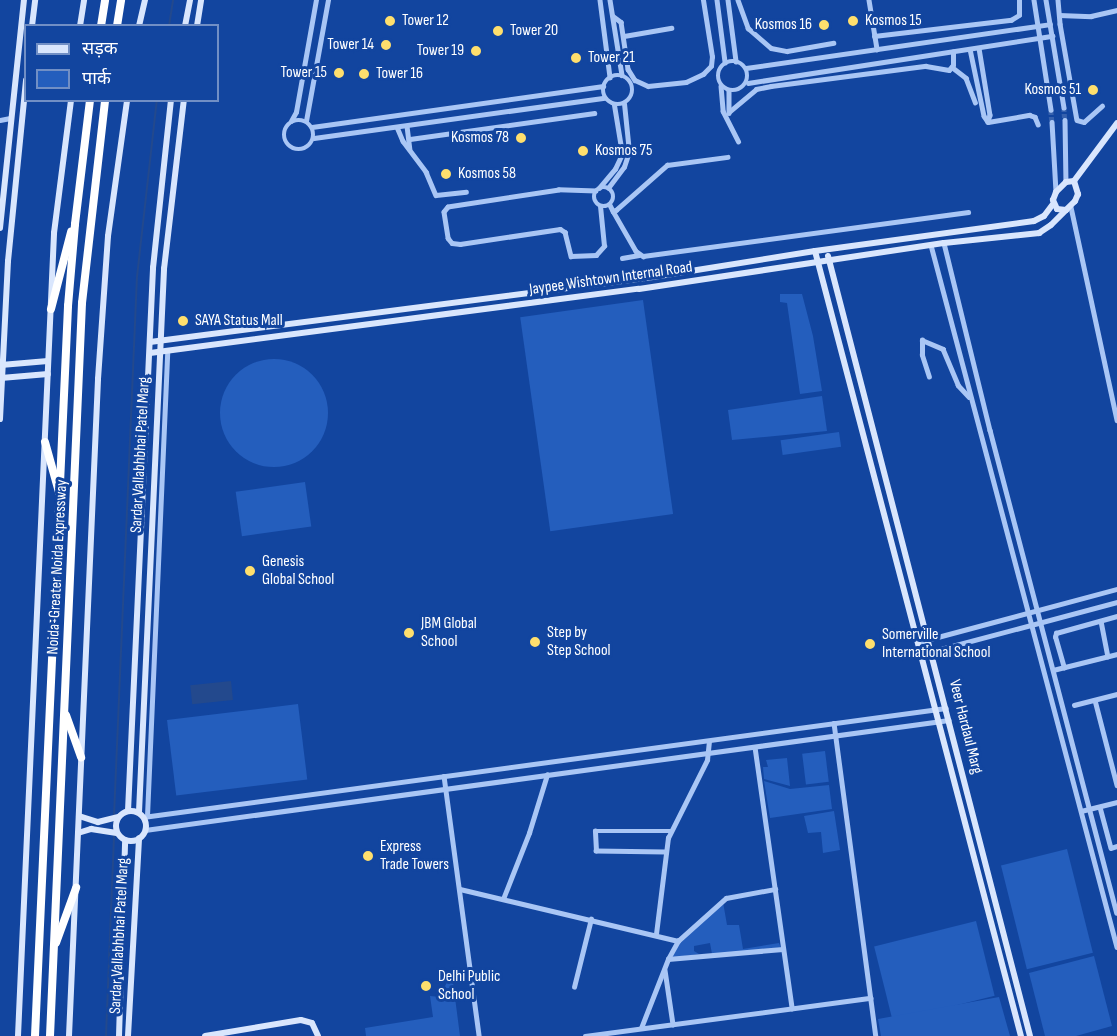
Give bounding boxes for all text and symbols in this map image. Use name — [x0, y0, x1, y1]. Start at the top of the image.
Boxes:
place label: Tower 12 — [402, 11, 449, 31]
place label: Kosmos 15 — [865, 11, 922, 31]
marker: Tower 12 — [383, 14, 397, 28]
marker: Kosmos 15 — [846, 14, 860, 28]
place label: Kosmos 16 — [755, 15, 812, 35]
marker: Kosmos 16 — [817, 18, 831, 32]
place label: Tower 20 — [510, 21, 558, 41]
legend — [24, 24, 219, 102]
marker: Tower 20 — [491, 24, 505, 38]
place label: Tower 14 — [327, 35, 374, 55]
text: सड़क — [82, 38, 118, 59]
marker: Tower 14 — [379, 38, 393, 52]
place label: Tower 19 — [417, 41, 464, 61]
marker: Tower 19 — [469, 44, 483, 58]
place label: Tower 21 — [588, 48, 635, 68]
marker: Tower 21 — [569, 51, 583, 65]
place label: Tower 15 — [280, 63, 327, 83]
place label: Tower 16 — [376, 64, 423, 84]
marker: Tower 15 — [332, 66, 346, 80]
marker: Tower 16 — [357, 67, 371, 81]
text: पार्क — [82, 68, 111, 89]
place label: Kosmos 51 — [1024, 80, 1081, 100]
marker: Kosmos 51 — [1086, 83, 1100, 97]
place label: Kosmos 78 — [451, 128, 509, 148]
marker: Kosmos 78 — [514, 131, 528, 145]
place label: Kosmos 75 — [595, 141, 652, 161]
marker: Kosmos 75 — [576, 144, 590, 158]
place label: Kosmos 58 — [458, 164, 516, 184]
marker: Kosmos 58 — [439, 167, 453, 181]
street label: Jaypee Wishtown Internal Road — [528, 258, 694, 300]
place label: SAYA Status Mall — [195, 311, 283, 331]
marker: SAYA Status Mall — [176, 314, 190, 328]
street label: Sardar Vallabhbhai Patel Marg — [127, 376, 155, 534]
street label: Noida-Greater Noida Expressway — [44, 479, 72, 655]
place label: Genesis Global School — [262, 552, 334, 590]
marker: Genesis Global School — [243, 564, 257, 578]
place label: JBM Global School — [421, 614, 477, 652]
place label: Step by Step School — [547, 623, 611, 661]
place label: Somerville International School — [882, 625, 990, 663]
marker: JBM Global School — [402, 626, 416, 640]
marker: Step by Step School — [528, 635, 542, 649]
marker: Somerville International School — [863, 637, 877, 651]
street label: Veer Hardaul Marg — [944, 678, 986, 776]
place label: Express Trade Towers — [380, 837, 449, 875]
marker: Express Trade Towers — [361, 849, 375, 863]
street label: Sardar Vallabhbhai Patel Marg — [106, 857, 134, 1015]
place label: Delhi Public School — [438, 967, 500, 1005]
marker: Delhi Public School — [419, 979, 433, 993]

